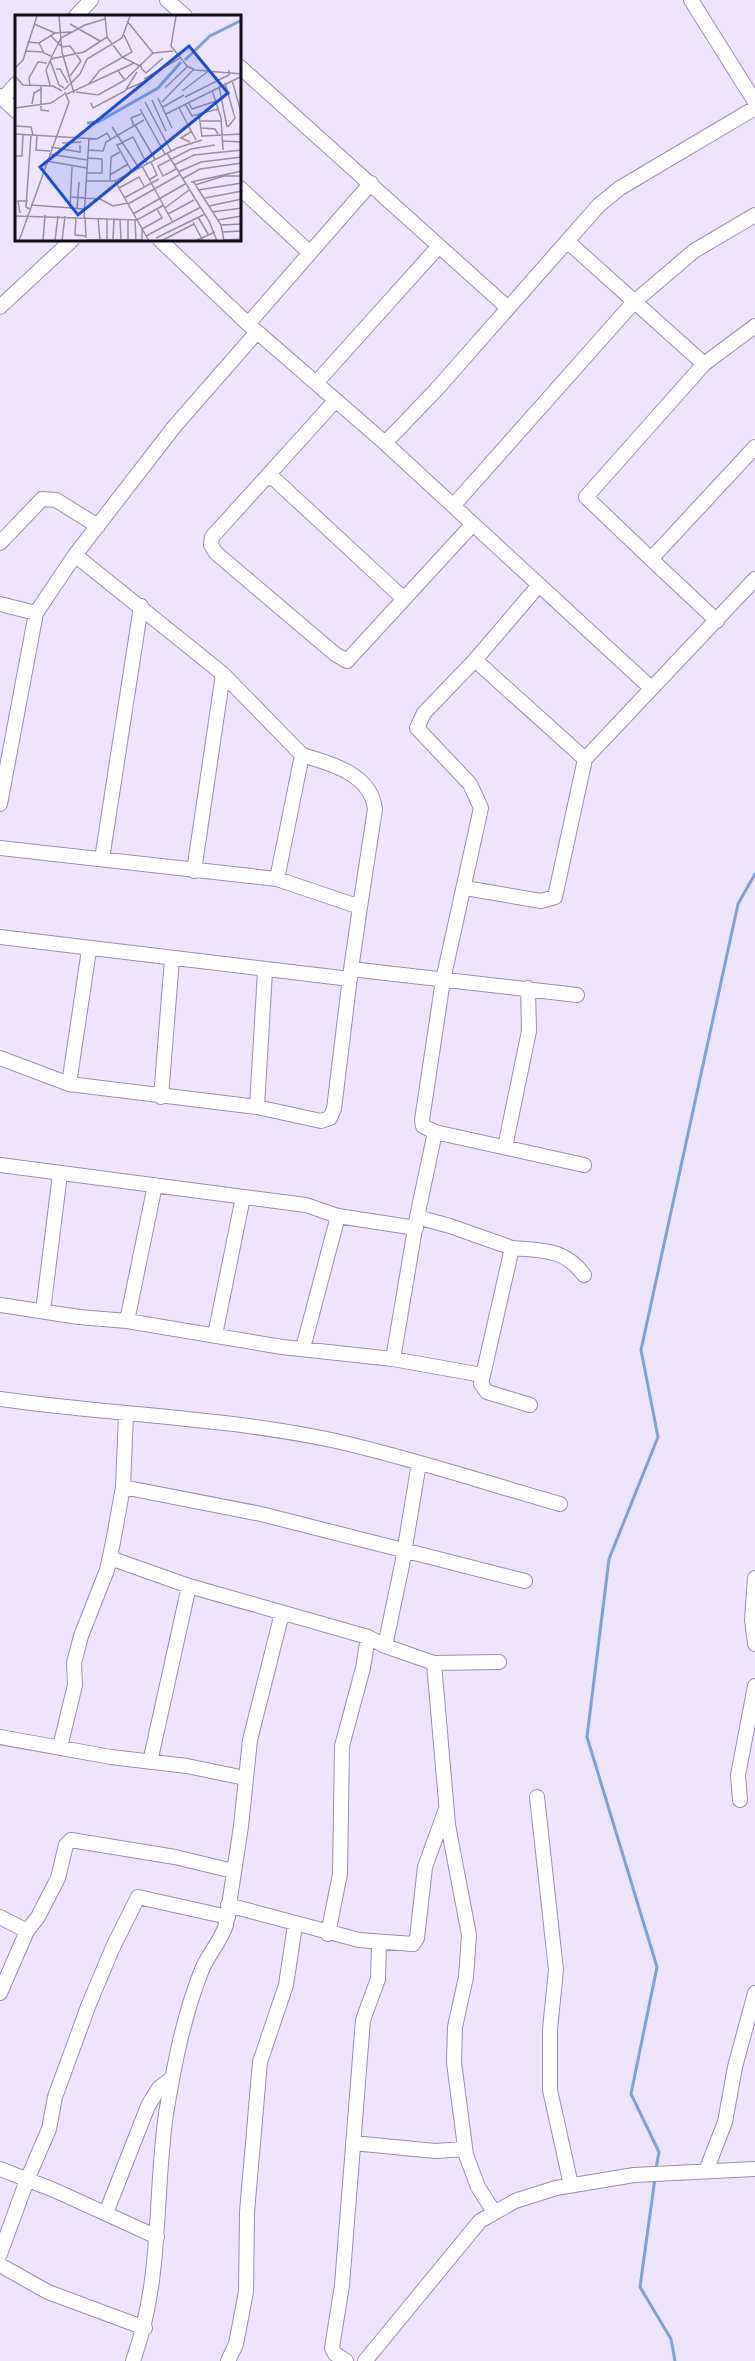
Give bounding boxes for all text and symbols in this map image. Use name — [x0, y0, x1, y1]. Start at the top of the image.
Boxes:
inset map — [15, 15, 242, 242]

